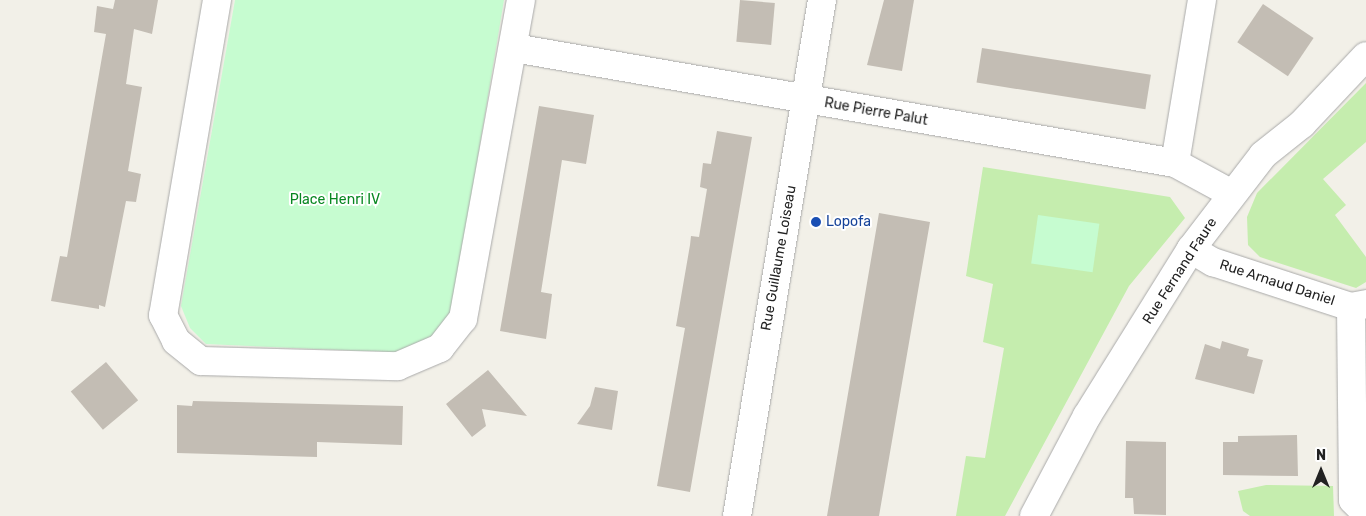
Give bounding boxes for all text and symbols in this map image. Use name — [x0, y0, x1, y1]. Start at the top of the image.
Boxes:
street label: Rue Pierre Palut — [823, 95, 929, 129]
street label: Rue Guillaume Loiseau — [758, 184, 800, 332]
park label: Place Henri IV — [290, 192, 380, 208]
place label: Lopofa — [826, 214, 871, 230]
street label: Rue Fernand Faure — [1139, 215, 1221, 327]
marker: Lopofa — [810, 216, 822, 228]
street label: Rue Arnaud Daniel — [1217, 256, 1337, 310]
north arrow — [1296, 446, 1346, 496]
text: N — [1316, 447, 1326, 464]

